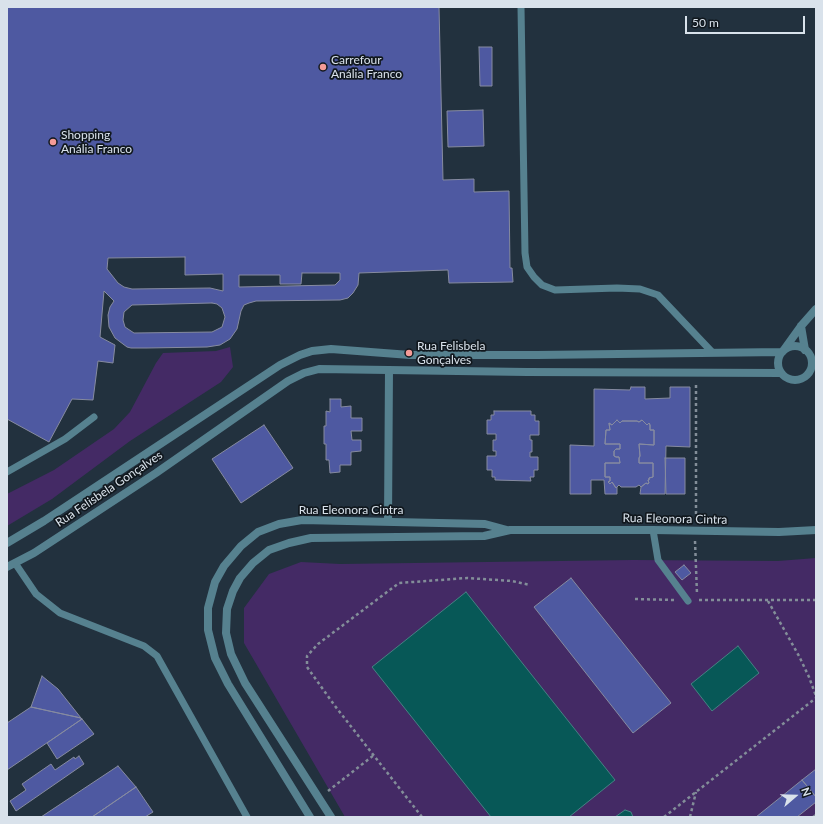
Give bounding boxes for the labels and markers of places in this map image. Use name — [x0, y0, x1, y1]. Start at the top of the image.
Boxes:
place label: Carrefour Anália Franco — [331, 53, 402, 81]
marker: Carrefour Anália Franco — [318, 62, 328, 72]
place label: Shopping Anália Franco — [61, 128, 132, 156]
marker: Shopping Anália Franco — [48, 137, 58, 147]
place label: Rua Felisbela Gonçalves — [417, 339, 485, 367]
marker: Rua Felisbela Gonçalves — [404, 348, 414, 358]

